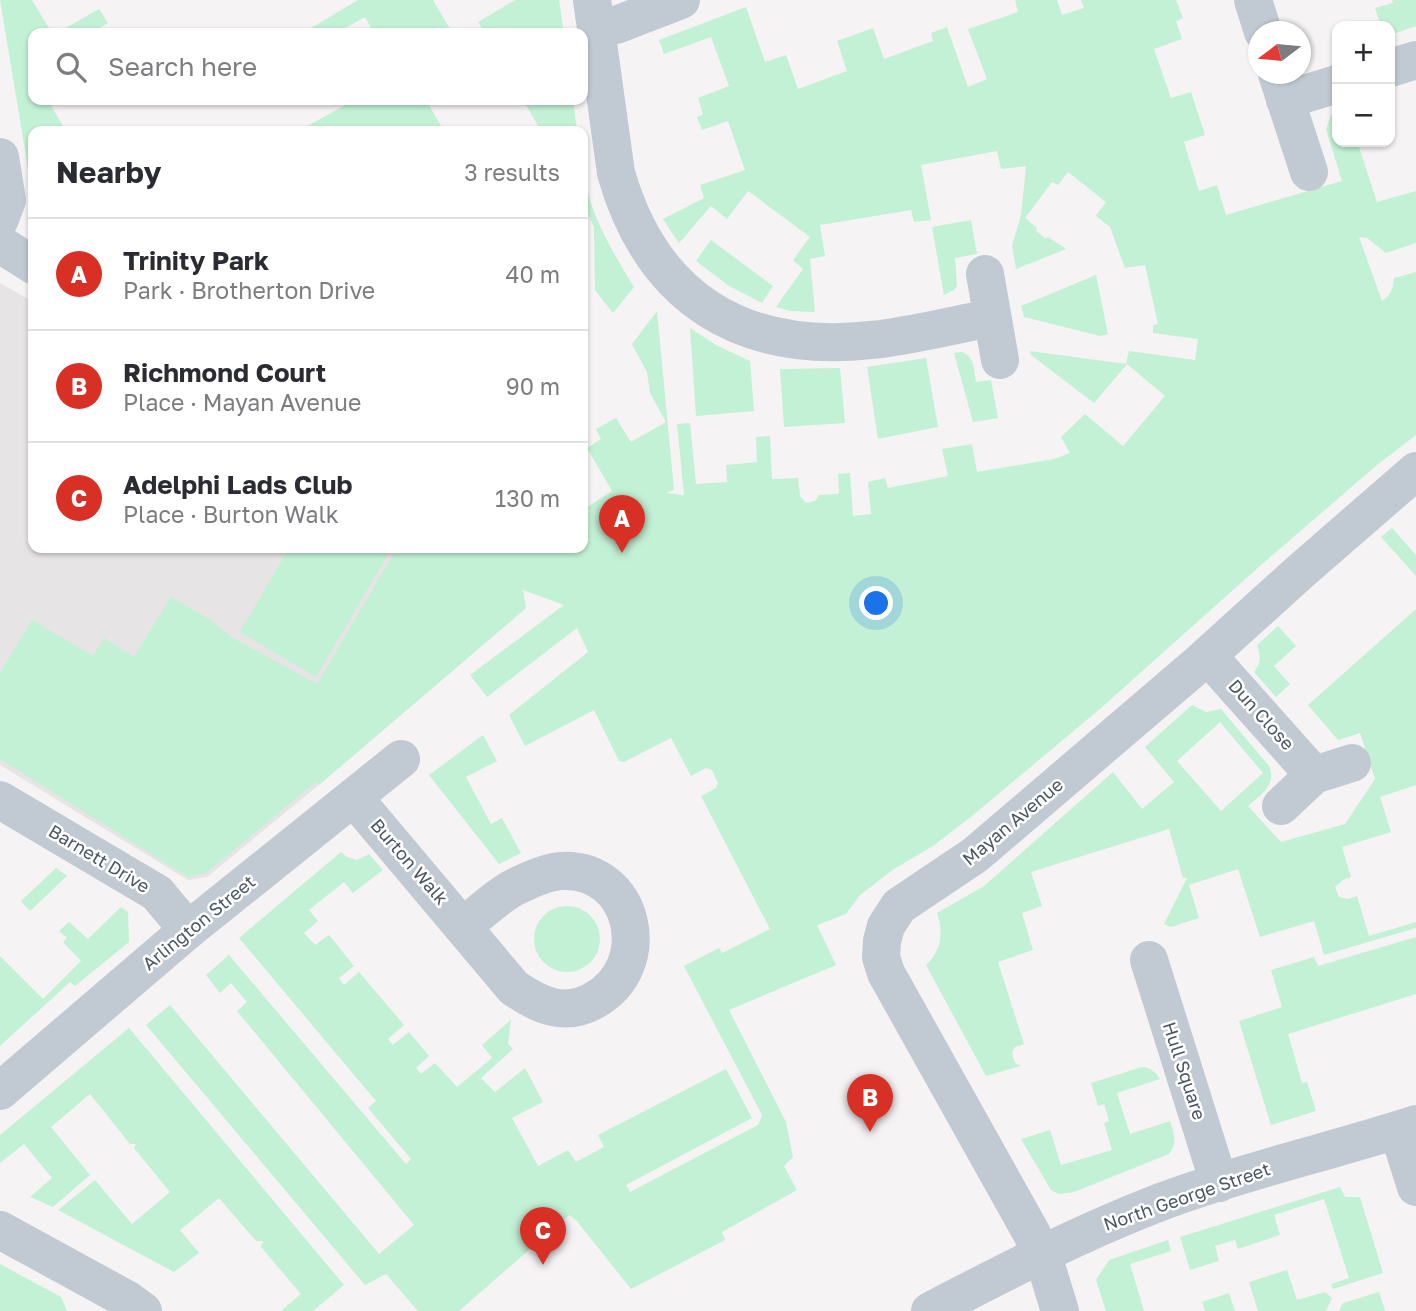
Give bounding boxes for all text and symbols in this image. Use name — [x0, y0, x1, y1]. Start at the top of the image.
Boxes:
north arrow — [1248, 21, 1311, 84]
map controls — [1332, 21, 1395, 147]
button: + — [1332, 21, 1395, 84]
search box — [28, 28, 588, 105]
icon: search — [52, 48, 90, 86]
text: Search here — [108, 51, 257, 82]
button: − — [1332, 84, 1395, 147]
text: Nearby — [56, 154, 161, 190]
text: 3 results — [464, 158, 560, 186]
text: Trinity Park — [123, 245, 269, 276]
text: A — [71, 260, 87, 288]
text: 40 m — [506, 260, 560, 288]
text: Park · Brotherton Drive — [123, 276, 375, 304]
text: Richmond Court — [123, 357, 326, 388]
text: B — [71, 372, 87, 400]
text: 90 m — [506, 372, 560, 400]
text: Place · Mayan Avenue — [123, 388, 361, 416]
text: Adelphi Lads Club — [123, 469, 352, 500]
text: C — [71, 484, 87, 512]
text: 130 m — [495, 484, 560, 512]
pin: A — [599, 495, 645, 553]
text: Place · Burton Walk — [123, 500, 339, 528]
your location — [859, 586, 893, 620]
street label: Dun Close — [1224, 674, 1299, 754]
street label: Mayan Avenue — [958, 773, 1067, 870]
street label: Burton Walk — [366, 814, 453, 909]
street label: Barnett Drive — [45, 819, 154, 897]
street label: Arlington Street — [138, 870, 259, 974]
street label: Hull Square — [1159, 1019, 1211, 1122]
pin: B — [847, 1074, 893, 1132]
street label: North George Street — [1101, 1157, 1273, 1235]
pin: C — [520, 1207, 566, 1265]

